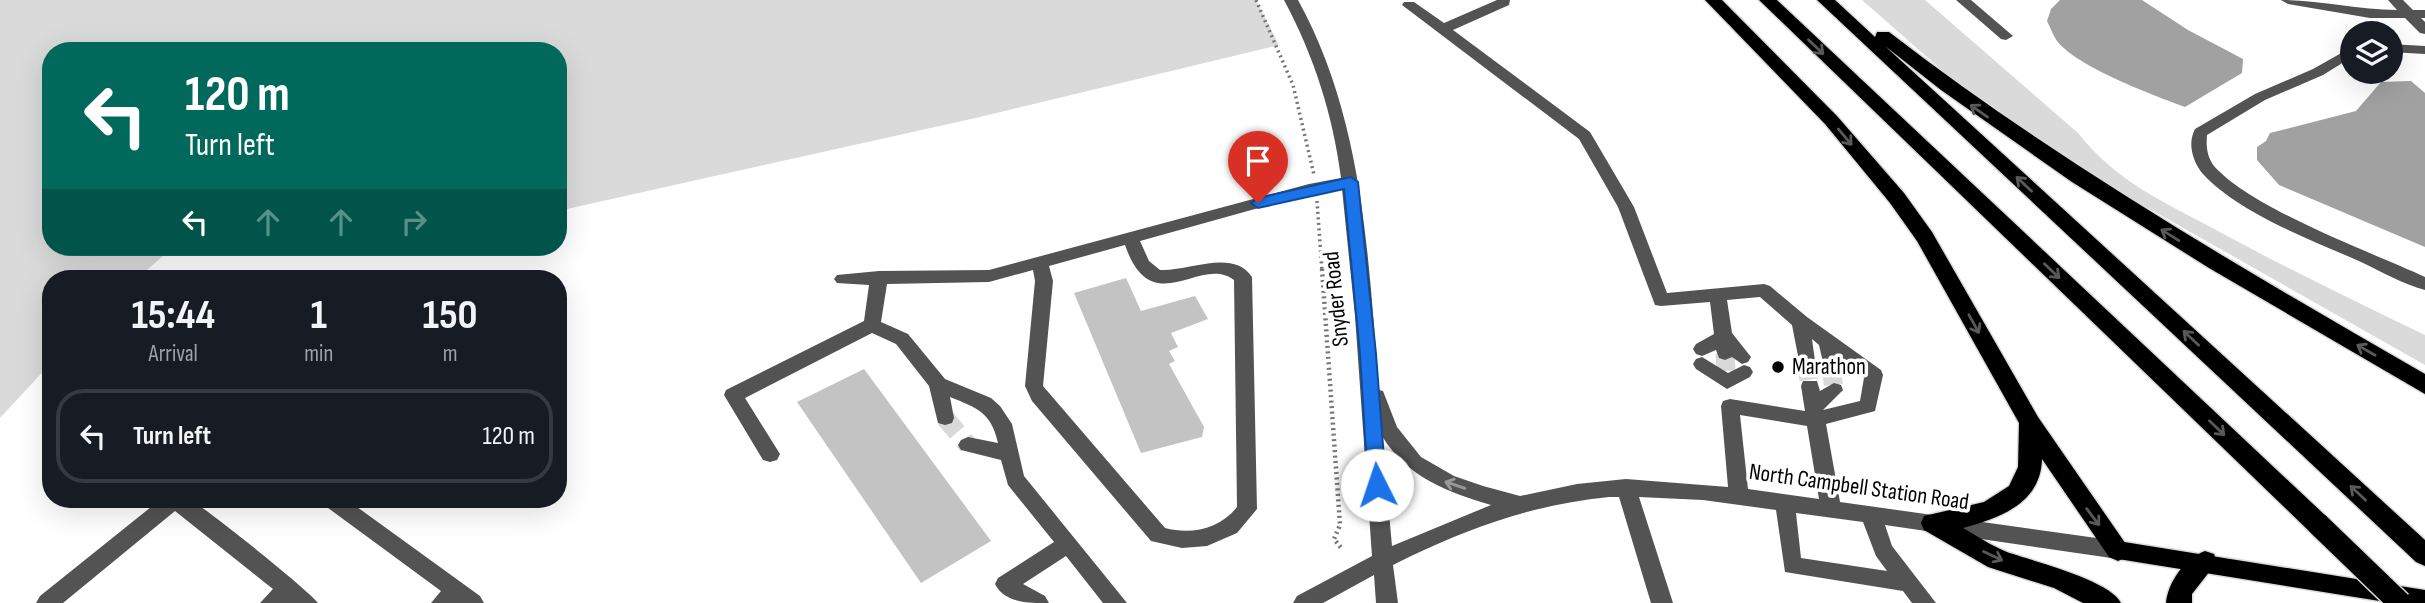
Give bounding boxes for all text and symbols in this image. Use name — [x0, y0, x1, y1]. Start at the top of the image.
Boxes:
map controls — [2340, 21, 2403, 84]
button: layers — [2340, 21, 2403, 84]
one-way arrow — [1807, 39, 1825, 55]
text: 120 m — [185, 66, 290, 125]
icon: left — [70, 70, 161, 161]
one-way arrow — [1970, 104, 1989, 118]
text: Turn left — [185, 126, 275, 165]
one-way arrow — [1837, 128, 1853, 146]
pin — [1228, 131, 1288, 203]
icon: arrive — [1239, 142, 1277, 180]
one-way arrow — [2015, 176, 2033, 192]
icon: left — [176, 203, 214, 241]
icon: ahead — [249, 203, 287, 241]
icon: ahead — [322, 203, 360, 241]
icon: right — [395, 203, 433, 241]
one-way arrow — [2161, 227, 2181, 241]
street label: Snyder Road — [1317, 250, 1355, 348]
one-way arrow — [2043, 263, 2060, 280]
text: 15:44 — [131, 290, 215, 341]
text: 1 — [311, 290, 327, 341]
text: 150 — [423, 290, 478, 341]
one-way arrow — [1967, 313, 1981, 333]
one-way arrow — [2183, 330, 2200, 347]
text: Arrival — [148, 340, 198, 368]
text: min — [304, 340, 333, 368]
text: m — [443, 340, 457, 368]
one-way arrow — [2357, 343, 2377, 357]
place label: Marathon — [1792, 353, 1866, 381]
marker: Marathon — [1770, 359, 1786, 375]
icon: left — [74, 417, 112, 455]
one-way arrow — [2208, 420, 2225, 437]
text: Turn left — [133, 421, 211, 452]
text: 120 m — [482, 421, 535, 452]
position arrow — [1340, 448, 1414, 522]
street label: North Campbell Station Road — [1747, 458, 1971, 516]
one-way arrow — [1445, 478, 1467, 490]
one-way arrow — [2350, 484, 2367, 501]
one-way arrow — [2085, 508, 2100, 527]
one-way arrow — [1982, 550, 2003, 563]

